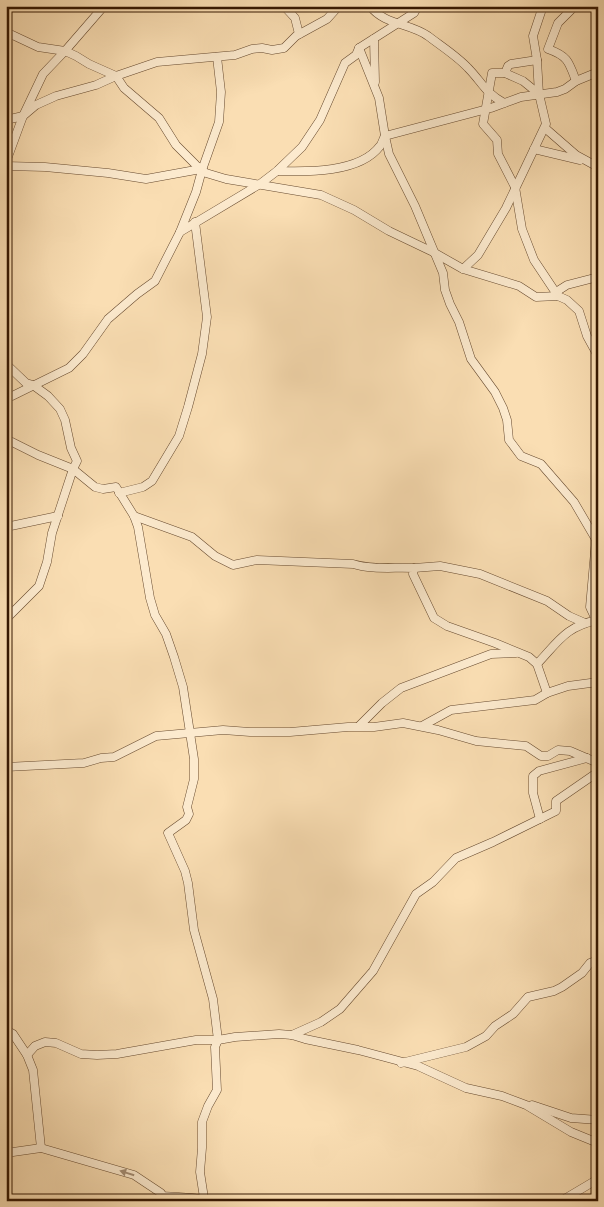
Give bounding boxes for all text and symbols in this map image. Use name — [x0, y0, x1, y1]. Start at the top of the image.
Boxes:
one-way arrow — [119, 1169, 134, 1177]

